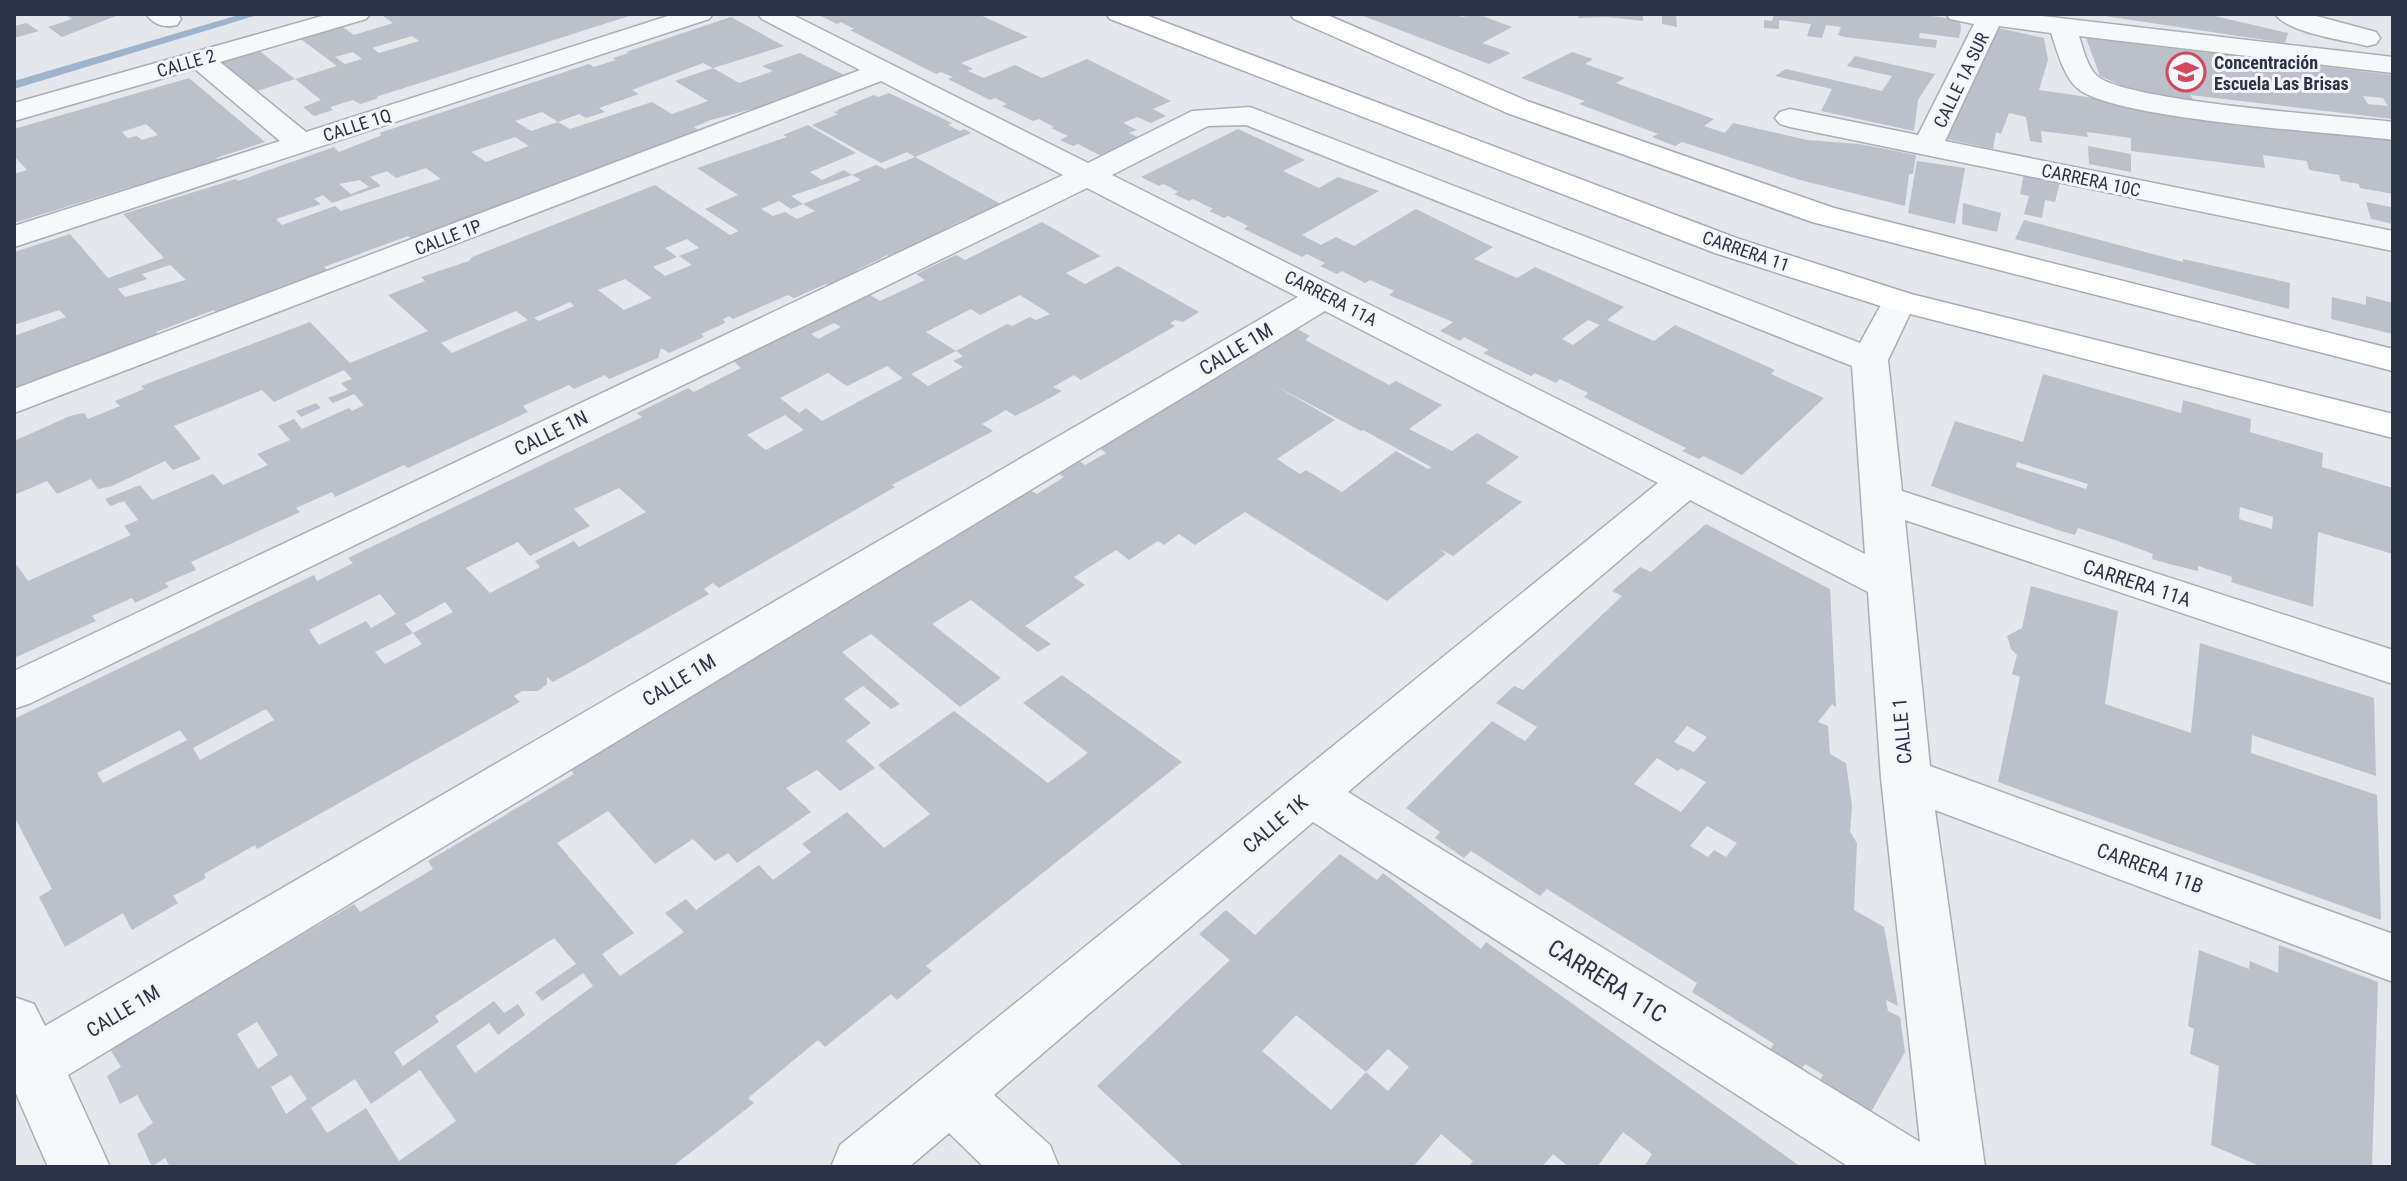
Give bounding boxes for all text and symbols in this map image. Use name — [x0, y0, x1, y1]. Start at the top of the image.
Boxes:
street label: CALLE 1A SUR — [1929, 29, 1993, 131]
street label: CALLE 2 — [154, 45, 218, 81]
school or university icon: Concentración Escuela Las Brisas — [2165, 51, 2207, 93]
place label: Concentración Escuela Las Brisas — [2214, 52, 2349, 94]
street label: CALLE 1Q — [320, 104, 394, 146]
street label: CARRERA 10C — [2040, 159, 2142, 201]
street label: CALLE 1P — [412, 215, 484, 259]
street label: CARRERA 11 — [1700, 226, 1792, 276]
street label: CARRERA 11A — [1281, 266, 1381, 331]
street label: CALLE 1M — [1195, 318, 1277, 380]
street label: CALLE 1N — [510, 405, 592, 461]
street label: CARRERA 11A — [2080, 554, 2194, 612]
street label: CALLE 1M — [638, 649, 720, 711]
street label: CALLE 1 — [1887, 697, 1917, 765]
street label: CALLE 1K — [1238, 790, 1312, 858]
street label: CARRERA 11B — [2094, 838, 2206, 898]
street label: CARRERA 11C — [1543, 934, 1671, 1028]
street label: CALLE 1M — [82, 980, 164, 1042]

